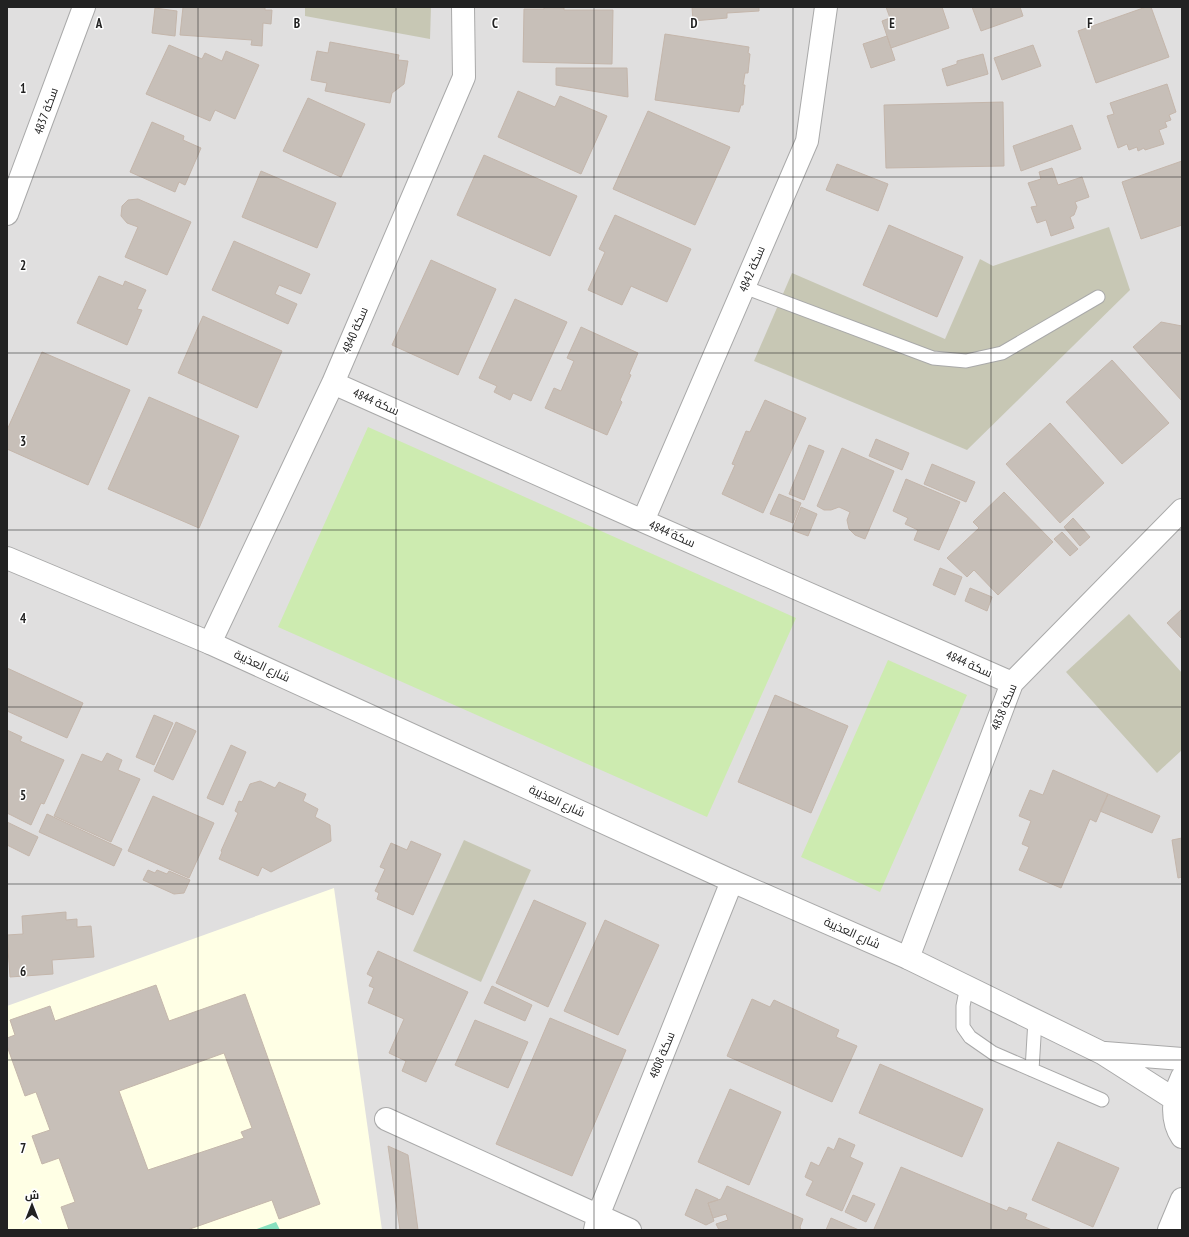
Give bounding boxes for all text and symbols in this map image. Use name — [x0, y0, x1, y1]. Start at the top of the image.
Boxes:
text: A — [95, 15, 103, 32]
text: B — [294, 15, 300, 32]
text: C — [492, 15, 498, 32]
text: D — [691, 15, 698, 32]
text: E — [889, 15, 895, 32]
text: F — [1087, 15, 1093, 32]
text: 1 — [20, 80, 26, 97]
street label: سكة 4837 — [30, 85, 61, 136]
street label: سكة 4842 — [735, 243, 768, 294]
text: 2 — [20, 257, 26, 274]
street label: سكة 4840 — [338, 304, 371, 355]
street label: سكة 4844 — [351, 385, 402, 418]
text: 3 — [20, 433, 26, 450]
street label: سكة 4844 — [647, 517, 698, 550]
text: 4 — [20, 610, 27, 627]
street label: شارع العذيبة — [231, 646, 293, 686]
street label: سكة 4844 — [944, 647, 995, 680]
street label: سكة 4838 — [987, 681, 1020, 732]
street label: شارع العذيبة — [526, 781, 588, 821]
text: 5 — [20, 787, 26, 804]
street label: شارع العذيبة — [821, 913, 883, 953]
text: 6 — [20, 963, 26, 980]
street label: سكة 4808 — [645, 1029, 678, 1080]
text: 7 — [20, 1140, 26, 1157]
north arrow — [12, 1185, 52, 1225]
text: ش — [25, 1188, 39, 1202]

